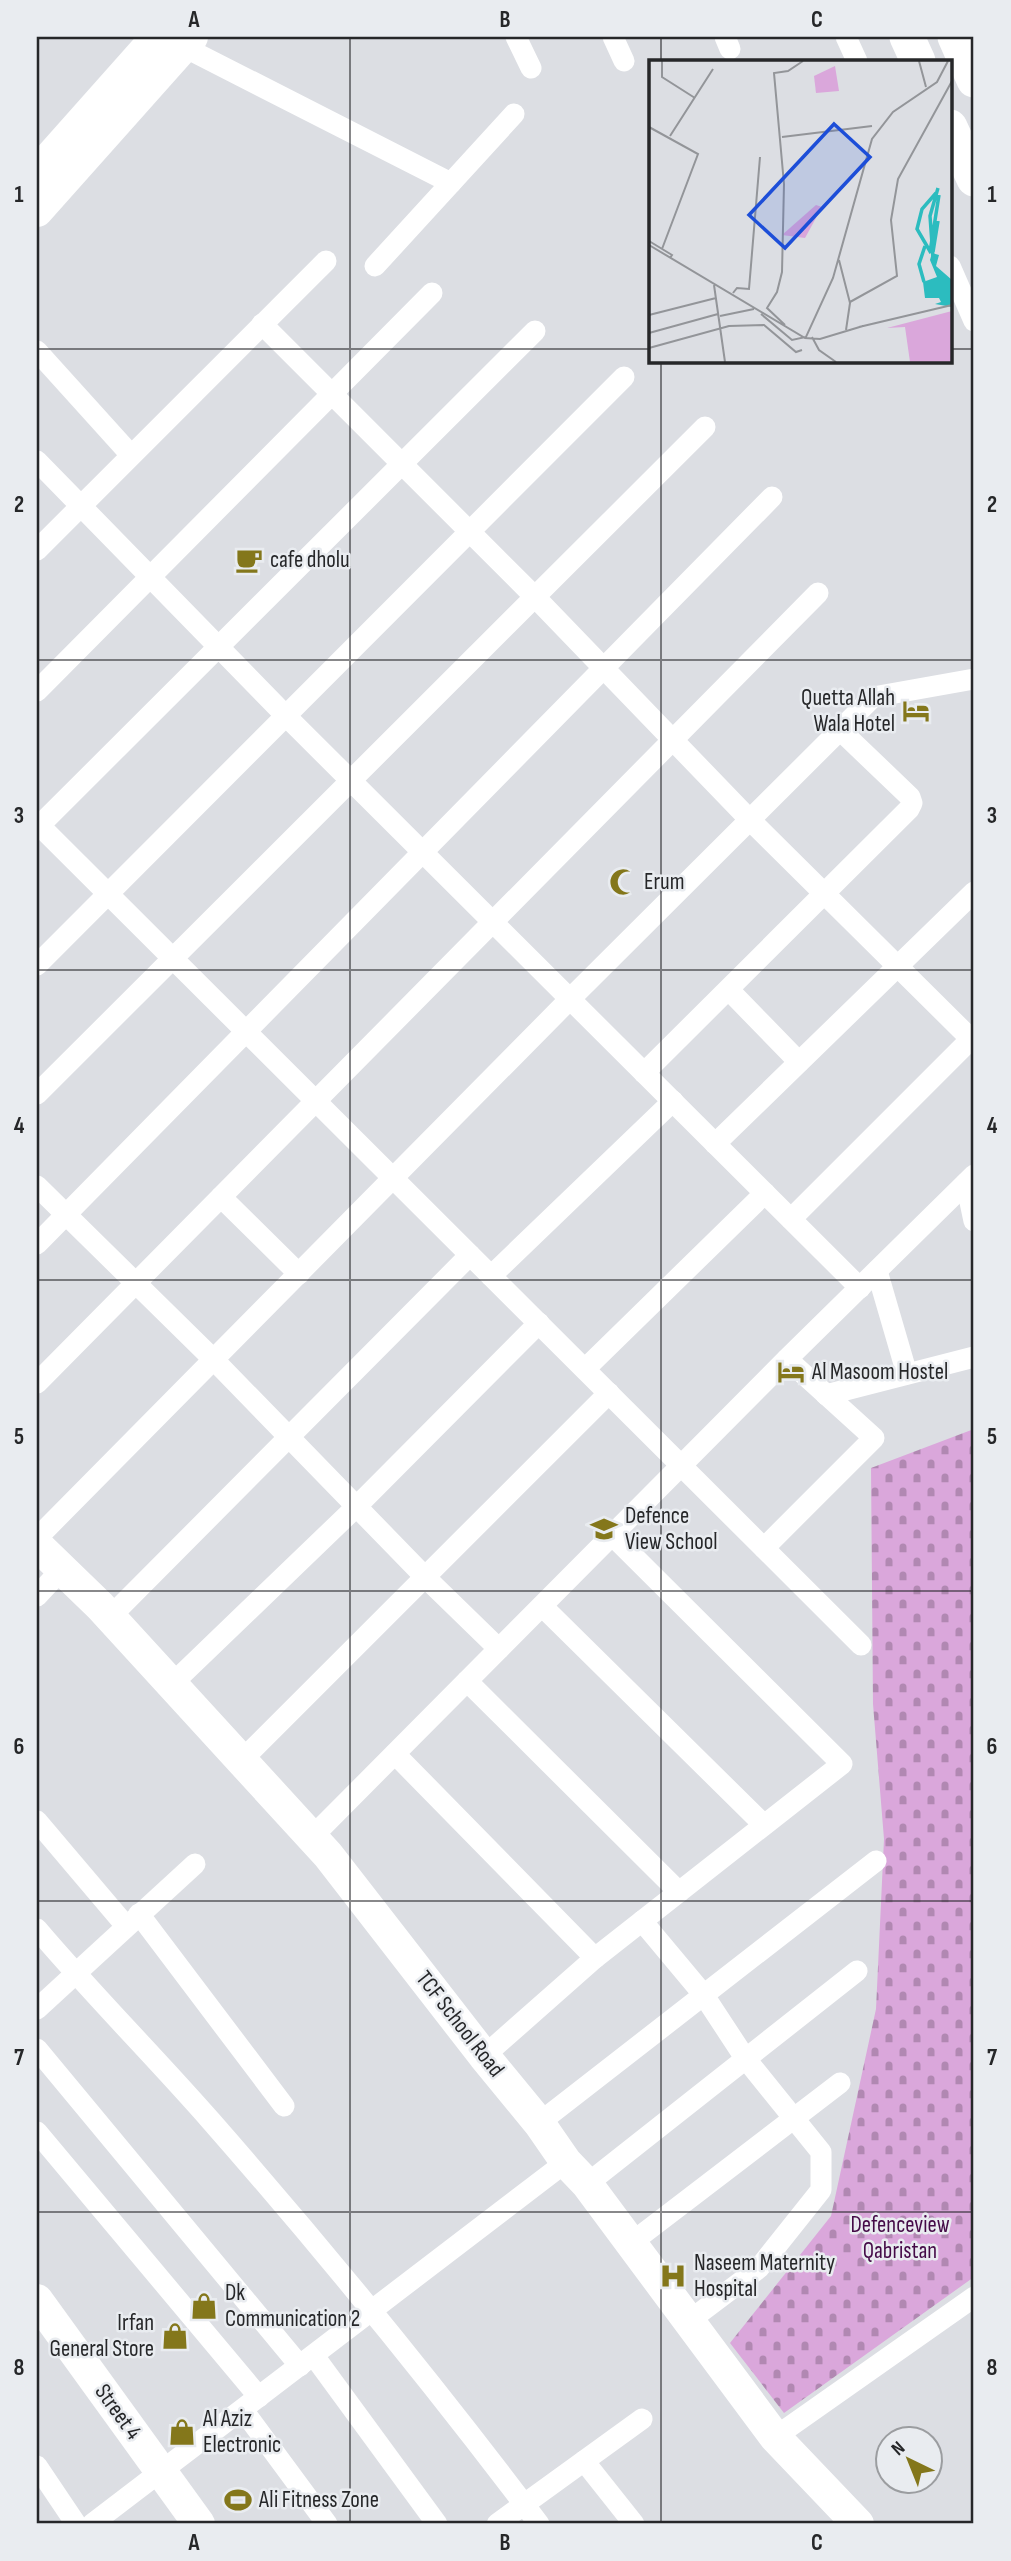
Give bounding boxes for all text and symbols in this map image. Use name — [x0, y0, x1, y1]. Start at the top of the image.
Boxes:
text: A — [188, 6, 201, 34]
text: B — [500, 6, 511, 34]
text: C — [811, 6, 823, 34]
inset map — [649, 60, 951, 362]
text: 1 — [14, 181, 24, 209]
text: 1 — [987, 181, 997, 209]
text: 2 — [14, 491, 24, 519]
text: 2 — [987, 491, 997, 519]
cafe icon: cafe dholu — [234, 545, 264, 575]
place label: cafe dholu — [270, 546, 350, 574]
place label: Quetta Allah Wala Hotel — [801, 684, 895, 738]
hotel icon: Quetta Allah Wala Hotel — [901, 696, 931, 726]
text: 3 — [14, 802, 24, 830]
text: 3 — [987, 802, 997, 830]
mosque icon: Erum — [608, 867, 638, 897]
place label: Erum — [644, 868, 684, 896]
text: 4 — [14, 1112, 25, 1140]
text: 4 — [987, 1112, 998, 1140]
hotel icon: Al Masoom Hostel — [776, 1357, 806, 1387]
place label: Al Masoom Hostel — [811, 1358, 948, 1386]
text: 5 — [14, 1423, 24, 1451]
text: 5 — [987, 1423, 997, 1451]
place label: Defence View School — [625, 1502, 718, 1556]
school or university icon: Defence View School — [589, 1514, 619, 1544]
text: 6 — [14, 1733, 24, 1761]
text: 6 — [987, 1733, 997, 1761]
street label: TCF School Road — [410, 1965, 510, 2083]
text: 7 — [14, 2044, 24, 2072]
text: 7 — [987, 2044, 997, 2072]
park label: Defenceview Qabristan — [850, 2211, 950, 2265]
place label: Naseem Maternity Hospital — [694, 2249, 835, 2303]
hospital icon: Naseem Maternity Hospital — [658, 2261, 688, 2291]
place label: Dk Communication 2 — [225, 2279, 360, 2333]
shop icon: Dk Communication 2 — [189, 2291, 219, 2321]
place label: Irfan General Store — [49, 2309, 154, 2363]
shop icon: Irfan General Store — [160, 2321, 190, 2351]
text: 8 — [14, 2354, 25, 2382]
text: 8 — [987, 2354, 998, 2382]
street label: Street 4 — [89, 2379, 148, 2446]
place label: Al Aziz Electronic — [202, 2405, 281, 2459]
shop icon: Al Aziz Electronic — [167, 2417, 197, 2447]
north arrow — [874, 2424, 944, 2494]
text: N — [887, 2437, 910, 2461]
sports icon: Ali Fitness Zone — [223, 2485, 253, 2515]
place label: Ali Fitness Zone — [258, 2486, 379, 2514]
text: A — [188, 2529, 201, 2557]
text: B — [500, 2529, 511, 2557]
text: C — [811, 2529, 823, 2557]

